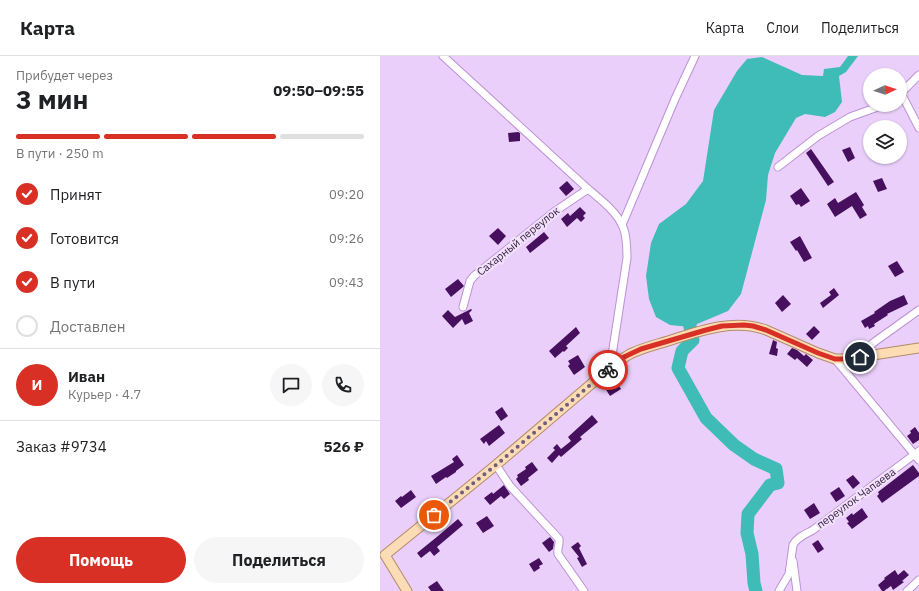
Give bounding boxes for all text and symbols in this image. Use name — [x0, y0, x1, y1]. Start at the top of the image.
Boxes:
text: Карта — [20, 16, 75, 40]
text: Карта — [706, 19, 744, 37]
text: Слои — [766, 19, 799, 37]
text: Поделиться — [821, 19, 899, 37]
text: Прибудет через — [16, 67, 113, 84]
north arrow — [863, 68, 907, 112]
map controls — [863, 68, 907, 164]
text: 09:50–09:55 — [273, 81, 364, 100]
text: 3 мин — [16, 82, 88, 116]
button: layers — [863, 120, 907, 164]
text: В пути · 250 m — [16, 145, 104, 162]
icon: check — [16, 183, 38, 205]
text: Принят — [50, 185, 102, 204]
text: 09:20 — [329, 186, 364, 203]
street label: Сахарный переулок — [474, 203, 562, 279]
icon: check — [16, 227, 38, 249]
text: Готовится — [50, 229, 119, 248]
text: 09:26 — [329, 230, 364, 247]
icon: check — [16, 271, 38, 293]
text: В пути — [50, 273, 95, 292]
text: 09:43 — [329, 274, 364, 291]
text: Доставлен — [50, 317, 126, 336]
pin — [843, 340, 877, 374]
icon: home — [849, 346, 871, 368]
courier — [588, 350, 628, 390]
icon: bike — [597, 359, 619, 381]
button: chat — [270, 364, 312, 406]
button: phone — [322, 364, 364, 406]
text: Иван — [68, 367, 105, 386]
text: И — [32, 375, 42, 394]
text: Курьер · 4.7 — [68, 386, 141, 403]
text: Заказ #9734 — [16, 437, 107, 456]
text: 526 ₽ — [324, 437, 364, 456]
street label: переулок Чапаева — [814, 465, 898, 531]
pin — [417, 498, 451, 532]
icon: bag — [423, 504, 445, 526]
button: Помощь — [16, 537, 186, 583]
button: Поделиться — [194, 537, 364, 583]

